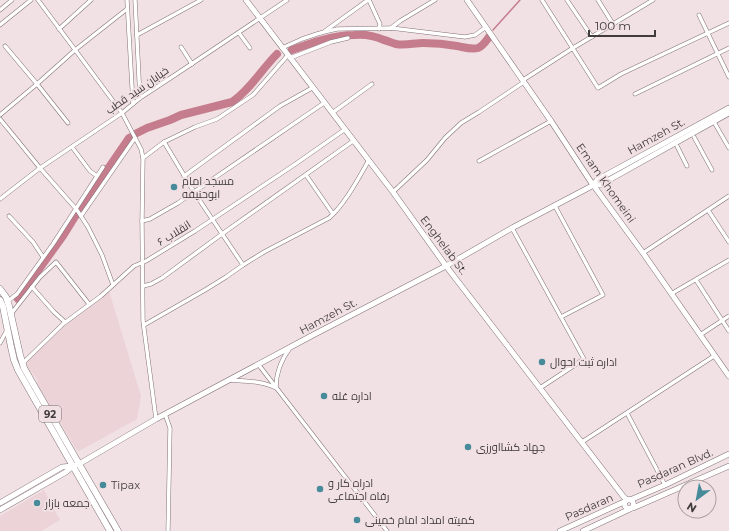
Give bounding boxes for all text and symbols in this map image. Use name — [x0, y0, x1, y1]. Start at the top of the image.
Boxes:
scale bar — [589, 12, 655, 38]
text: 100 m — [595, 18, 631, 33]
street label: خیابان سید قطب — [103, 63, 171, 117]
street label: Hamzeh St. — [625, 115, 687, 157]
street label: Emam Khomeini — [573, 141, 639, 226]
place label: مسجد امام ابوحنیفه — [182, 174, 234, 201]
marker: مسجد امام ابوحنیفه — [169, 182, 179, 192]
street label: Enghelab St. — [417, 213, 471, 277]
street label: انقلاب ۶ — [155, 217, 193, 249]
street label: Hamzeh St. — [297, 295, 359, 337]
place label: اداره ثبت احوال — [550, 355, 617, 369]
marker: اداره ثبت احوال — [537, 357, 547, 367]
place label: اداره غله — [332, 389, 372, 403]
marker: اداره غله — [319, 391, 329, 401]
road number: 92 — [39, 406, 61, 422]
place label: جهاد کشااورزی — [476, 440, 545, 454]
marker: جهاد کشااورزی — [463, 442, 473, 452]
street label: Pasdaran Blvd. — [635, 445, 715, 491]
place label: ادراه کار و رفاه اجتماعی — [328, 476, 389, 503]
place label: Tipax — [111, 478, 140, 492]
north arrow — [677, 479, 717, 519]
marker: Tipax — [98, 480, 108, 490]
marker: ادراه کار و رفاه اجتماعی — [315, 484, 325, 494]
street label: Pasdaran — [563, 490, 615, 524]
place label: جمعه بازار — [44, 496, 90, 510]
marker: جمعه بازار — [32, 498, 42, 508]
text: N — [684, 499, 699, 516]
place label: کمیته امداد امام خمینی — [365, 513, 475, 528]
marker: کمیته امداد امام خمینی — [352, 515, 362, 525]

